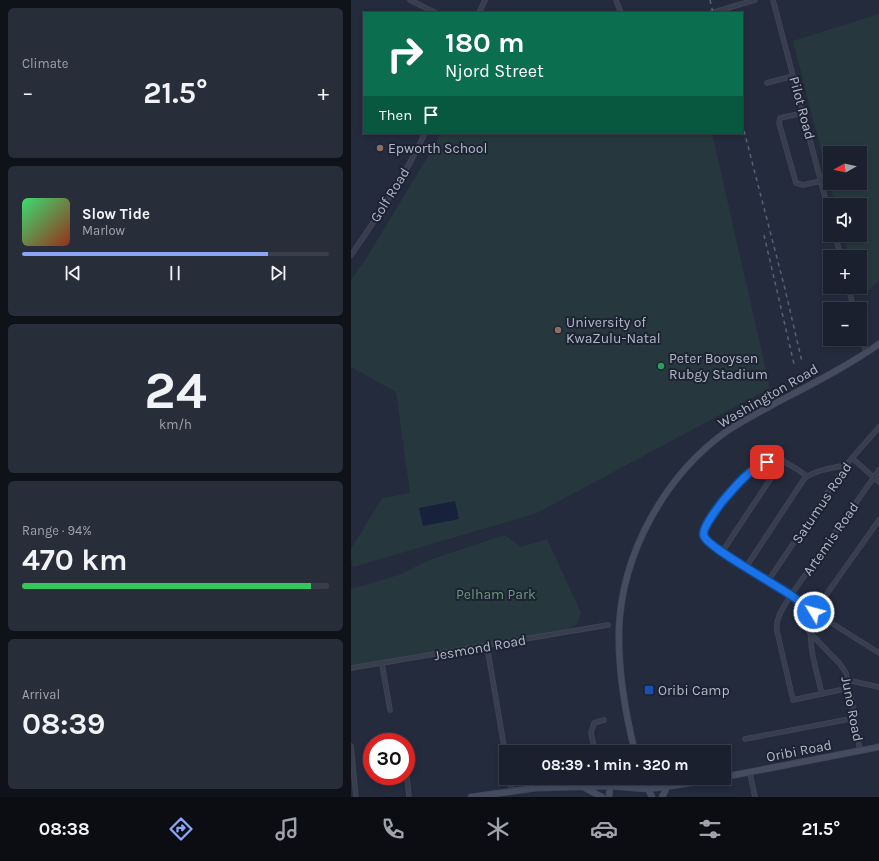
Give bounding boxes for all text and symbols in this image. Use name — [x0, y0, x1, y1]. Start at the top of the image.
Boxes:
text: 180 m — [445, 26, 524, 59]
icon: right — [379, 28, 431, 80]
text: Climate — [22, 56, 68, 71]
text: Njord Street — [445, 60, 544, 82]
text: 21.5° — [143, 75, 208, 111]
street label: Pilot Road — [785, 75, 819, 141]
text: − — [22, 80, 34, 106]
text: + — [317, 80, 329, 106]
icon: arrive — [420, 104, 442, 126]
text: Then — [379, 106, 412, 124]
place label: Epworth School — [388, 140, 487, 157]
marker: Epworth School — [375, 143, 385, 153]
north arrow — [823, 146, 867, 190]
map controls — [823, 146, 867, 346]
street label: Golf Road — [367, 165, 413, 225]
button: sound — [823, 198, 867, 242]
text: Slow Tide — [82, 205, 150, 223]
text: Marlow — [82, 223, 125, 238]
button: + — [823, 250, 867, 294]
icon: previous — [62, 262, 84, 284]
icon: pause — [164, 262, 186, 284]
icon: next — [267, 262, 289, 284]
button: − — [823, 302, 867, 346]
place label: University of KwaZulu-Natal — [566, 314, 661, 347]
marker: University of KwaZulu-Natal — [553, 325, 563, 335]
place label: Peter Booysen Rubgy Stadium — [669, 350, 768, 383]
text: 24 — [144, 360, 207, 421]
street label: Washington Road — [715, 360, 821, 432]
marker: Peter Booysen Rubgy Stadium — [656, 361, 666, 371]
text: km/h — [159, 417, 192, 432]
pin — [750, 445, 784, 479]
icon: arrive — [756, 451, 778, 473]
street label: Satumus Road — [789, 459, 855, 547]
street label: Artemis Road — [799, 499, 863, 579]
text: Range · 94% — [22, 523, 92, 538]
text: 470 km — [22, 542, 128, 578]
park label: Pelham Park — [456, 586, 536, 603]
position arrow — [793, 591, 835, 633]
street label: Jesmond Road — [433, 632, 527, 664]
street label: Juno Road — [837, 675, 867, 743]
place label: Oribi Camp — [658, 682, 730, 699]
marker: Oribi Camp — [643, 684, 655, 696]
text: Arrival — [22, 687, 60, 702]
text: 08:39 — [22, 706, 105, 742]
speed limit sign: 30 — [363, 733, 415, 785]
street label: Oribi Road — [765, 736, 833, 766]
text: 08:39 · 1 min · 320 m — [542, 756, 688, 774]
icon: directions — [167, 815, 195, 843]
icon: music — [273, 815, 301, 843]
icon: phone — [379, 815, 407, 843]
icon: climate — [484, 815, 512, 843]
icon: car — [590, 815, 618, 843]
icon: filters — [696, 815, 724, 843]
text: 08:38 — [39, 818, 90, 840]
text: 21.5° — [801, 818, 840, 840]

